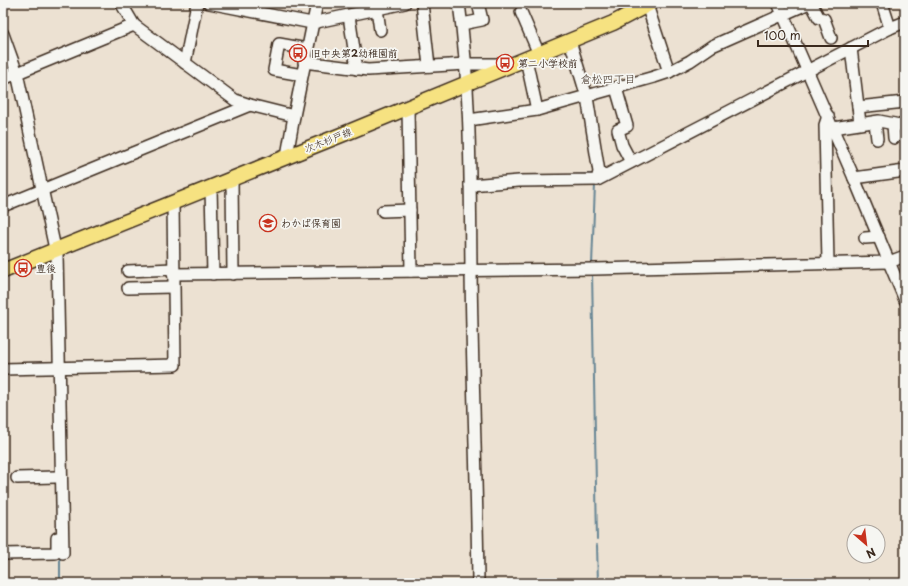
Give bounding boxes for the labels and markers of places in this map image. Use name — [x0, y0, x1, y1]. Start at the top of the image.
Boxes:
bus stop icon: 旧中央第2幼稚園前 — [288, 43, 308, 63]
place label: 旧中央第2幼稚園前 — [311, 45, 398, 60]
bus stop icon: 第二小学校前 — [495, 53, 515, 73]
place label: 第二小学校前 — [518, 55, 578, 70]
school or university icon: わかば保育園 — [258, 213, 278, 233]
place label: わかば保育園 — [281, 215, 341, 230]
bus stop icon: 豊後 — [13, 258, 33, 278]
place label: 豊後 — [36, 260, 56, 275]

